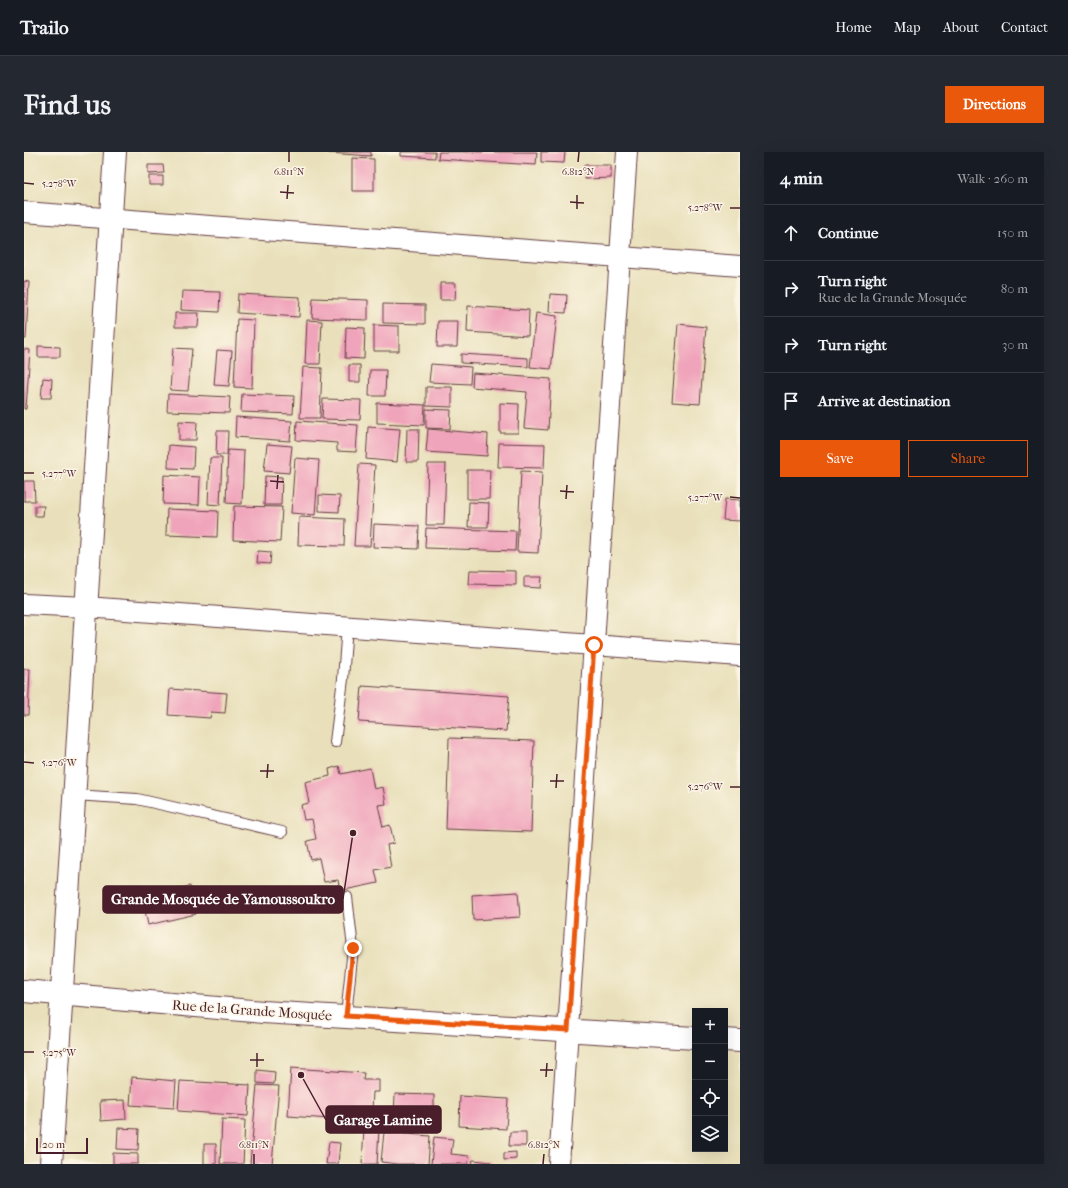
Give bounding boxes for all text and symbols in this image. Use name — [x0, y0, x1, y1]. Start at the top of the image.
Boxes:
text: Trailo — [20, 17, 69, 39]
text: Home — [835, 19, 872, 36]
text: Map — [894, 19, 921, 36]
text: About — [943, 19, 979, 36]
text: Contact — [1001, 19, 1048, 36]
button: Directions — [945, 86, 1044, 123]
text: Find us — [24, 88, 111, 121]
text: 6.811°N — [274, 166, 305, 178]
text: 6.812°N — [562, 166, 595, 178]
text: 4 min — [780, 168, 823, 188]
text: Walk · 260 m — [957, 171, 1028, 186]
text: 5.278°W — [42, 178, 78, 190]
text: 5.278°W — [688, 202, 724, 214]
icon: ahead — [780, 222, 802, 244]
text: Continue — [818, 224, 878, 242]
text: 150 m — [997, 225, 1028, 240]
text: Turn right — [818, 272, 887, 290]
icon: right — [780, 278, 802, 300]
text: 80 m — [1001, 281, 1028, 296]
text: Rue de la Grande Mosquée — [818, 290, 967, 305]
icon: right — [780, 334, 802, 356]
text: Turn right — [818, 336, 887, 354]
text: 30 m — [1002, 337, 1028, 352]
icon: arrive — [780, 390, 802, 412]
text: Arrive at destination — [818, 392, 950, 410]
button: Save — [780, 440, 900, 477]
button: Share — [908, 440, 1028, 477]
text: 5.277°W — [42, 468, 77, 480]
text: 5.277°W — [688, 492, 723, 504]
route start — [585, 636, 603, 654]
text: 5.276°W — [41, 757, 78, 769]
text: 5.276°W — [687, 781, 724, 793]
callout: Grande Mosquée de Yamoussoukro — [103, 886, 343, 913]
text: Grande Mosquée de Yamoussoukro — [111, 890, 335, 908]
route end — [344, 939, 362, 957]
street label: Rue de la Grande Mosquée — [171, 996, 333, 1025]
map controls — [692, 1008, 728, 1152]
button: + — [692, 1008, 728, 1044]
button: − — [692, 1044, 728, 1080]
text: 5.275°W — [42, 1047, 77, 1059]
button: locate — [692, 1080, 728, 1116]
callout: Garage Lamine — [326, 1106, 441, 1133]
text: Garage Lamine — [334, 1111, 433, 1129]
button: layers — [692, 1116, 728, 1152]
scale bar — [36, 1136, 88, 1155]
text: 20 m — [42, 1138, 65, 1151]
text: 6.811°N — [239, 1139, 270, 1151]
text: 6.812°N — [528, 1139, 561, 1151]

